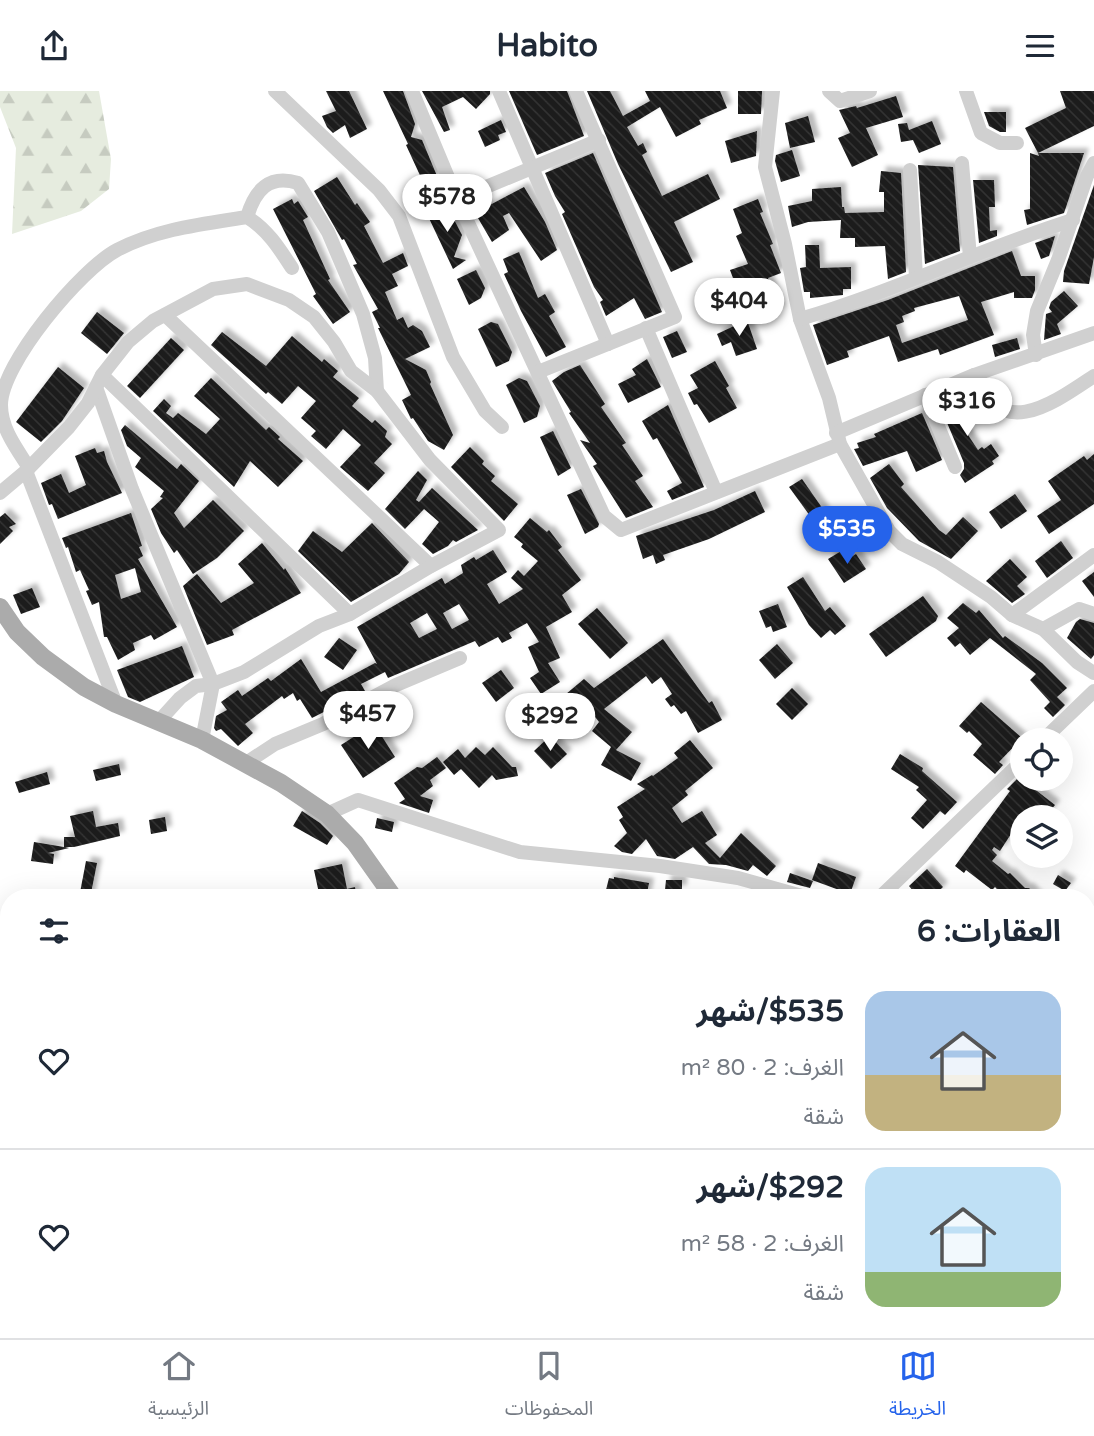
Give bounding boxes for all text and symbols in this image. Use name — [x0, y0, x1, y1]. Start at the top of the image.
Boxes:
icon: share — [35, 27, 73, 65]
text: Habito — [496, 27, 598, 65]
icon: menu — [1021, 27, 1059, 65]
pin: $578 — [406, 174, 488, 234]
text: $578 — [418, 183, 476, 211]
pin: $404 — [698, 279, 780, 338]
text: $404 — [710, 287, 768, 315]
pin: $316 — [926, 379, 1008, 438]
text: $316 — [938, 387, 996, 415]
pin: $535 — [806, 507, 888, 566]
text: $535 — [818, 515, 876, 543]
pin: $457 — [327, 691, 409, 751]
pin: $292 — [509, 693, 591, 753]
text: $457 — [339, 700, 397, 728]
text: $292 — [521, 702, 579, 730]
map controls — [1010, 728, 1073, 868]
button: locate — [1010, 728, 1073, 791]
button: layers — [1010, 805, 1073, 868]
icon: filters — [35, 912, 73, 950]
text: العقارات: 6 — [917, 913, 1061, 950]
text: $535/شهر — [697, 993, 844, 1030]
icon: home — [921, 1019, 1005, 1103]
icon: heart — [35, 1042, 73, 1080]
text: الغرف: 2 · 80 m² — [681, 1054, 844, 1082]
text: شقة — [803, 1103, 844, 1131]
text: $292/شهر — [697, 1169, 844, 1206]
icon: home — [921, 1195, 1005, 1279]
icon: heart — [35, 1218, 73, 1256]
text: الغرف: 2 · 58 m² — [681, 1230, 844, 1258]
text: شقة — [803, 1279, 844, 1307]
tab: الرئيسية — [148, 1347, 209, 1429]
tab: المحفوظات — [505, 1347, 593, 1429]
tab: الخريطة — [889, 1347, 946, 1429]

